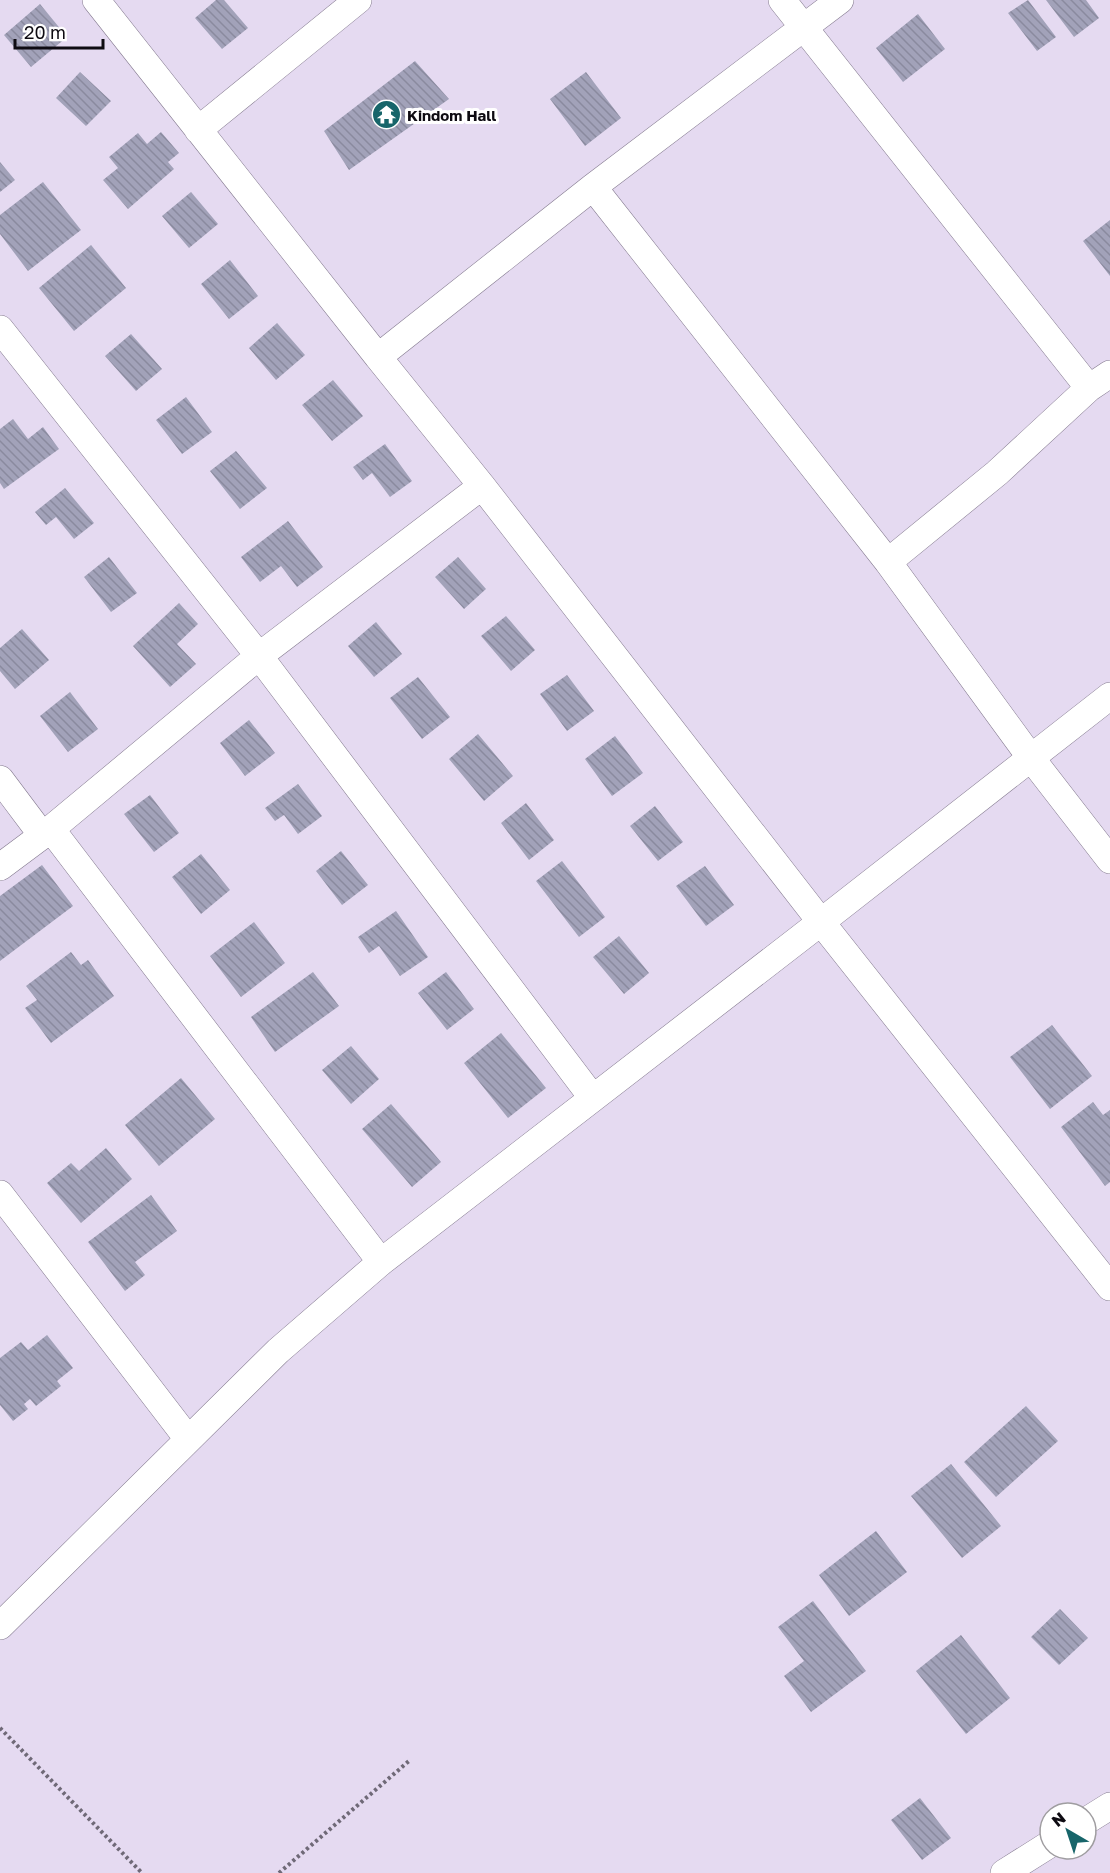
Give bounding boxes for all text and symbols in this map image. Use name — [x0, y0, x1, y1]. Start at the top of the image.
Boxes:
scale bar — [15, 12, 104, 50]
text: 20 m — [24, 21, 66, 43]
temple icon: Kindom Hall — [370, 99, 402, 131]
place label: Kindom Hall — [407, 106, 496, 124]
north arrow — [1038, 1801, 1098, 1861]
text: N — [1048, 1808, 1070, 1831]

